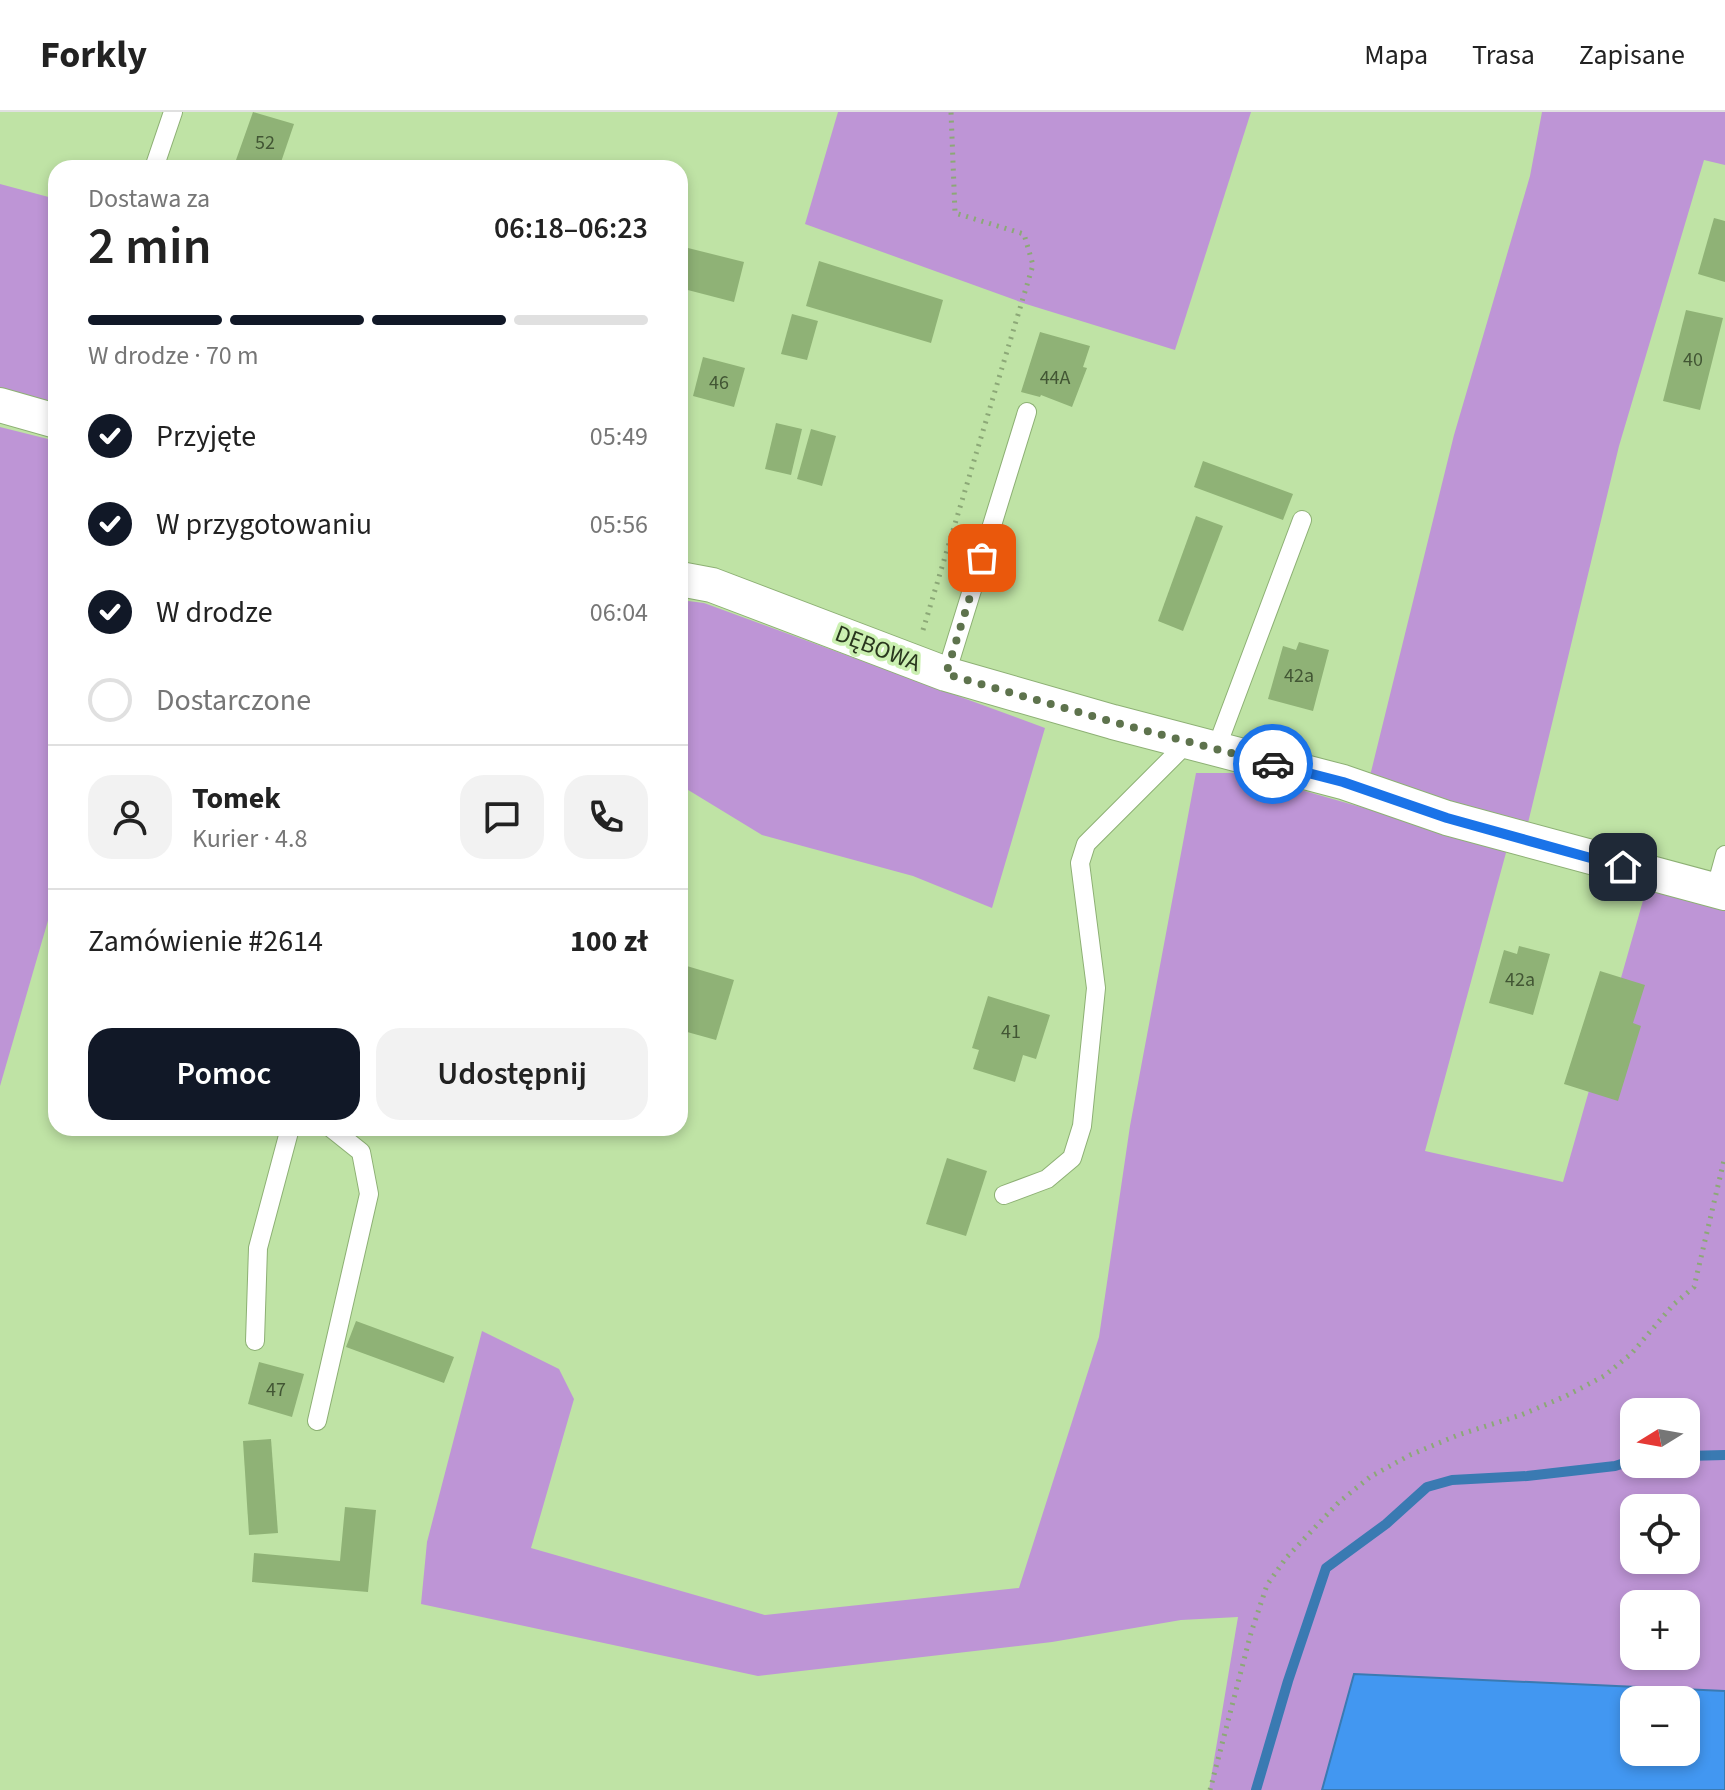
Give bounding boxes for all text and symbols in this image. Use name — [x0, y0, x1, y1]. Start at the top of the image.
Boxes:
text: Forkly — [40, 28, 147, 82]
text: Mapa — [1364, 35, 1428, 75]
text: Trasa — [1472, 35, 1535, 75]
text: Zapisane — [1579, 35, 1685, 75]
house number: 52 — [255, 129, 275, 157]
text: Dostawa za — [88, 180, 210, 217]
text: 06:18–06:23 — [494, 207, 648, 250]
text: 2 min — [88, 210, 212, 284]
text: W drodze · 70 m — [88, 337, 259, 374]
house number: 40 — [1683, 346, 1703, 374]
house number: 44A — [1040, 364, 1071, 392]
house number: 46 — [709, 369, 729, 397]
icon: check — [88, 414, 132, 458]
text: Przyjęte — [156, 415, 256, 458]
text: 05:49 — [590, 418, 648, 455]
icon: check — [88, 502, 132, 546]
text: W przygotowaniu — [156, 503, 372, 546]
text: 05:56 — [590, 506, 648, 543]
pin — [948, 524, 1016, 592]
icon: bag — [960, 536, 1004, 580]
icon: check — [88, 590, 132, 634]
text: W drodze — [156, 591, 273, 634]
text: 06:04 — [590, 594, 648, 631]
street label: DĘBOWA — [830, 616, 926, 681]
house number: 42a — [1284, 662, 1314, 690]
text: Dostarczone — [156, 679, 311, 722]
courier — [1233, 724, 1313, 804]
icon: car — [1251, 742, 1295, 786]
button: person — [88, 775, 172, 859]
button: chat — [460, 775, 544, 859]
button: phone — [564, 775, 648, 859]
text: Tomek — [192, 777, 281, 820]
text: Kurier · 4.8 — [192, 820, 307, 857]
pin — [1589, 833, 1657, 901]
icon: home — [1601, 845, 1645, 889]
text: Zamówienie #2614 — [88, 920, 323, 963]
text: 100 zł — [570, 920, 648, 963]
house number: 42a — [1505, 966, 1535, 994]
house number: 41 — [1001, 1018, 1021, 1046]
button: Pomoc — [88, 1028, 360, 1120]
button: Udostępnij — [376, 1028, 648, 1120]
house number: 47 — [266, 1376, 286, 1404]
north arrow — [1620, 1398, 1700, 1478]
map controls — [1620, 1398, 1700, 1766]
button: locate — [1620, 1494, 1700, 1574]
button: + — [1620, 1590, 1700, 1670]
button: − — [1620, 1686, 1700, 1766]

